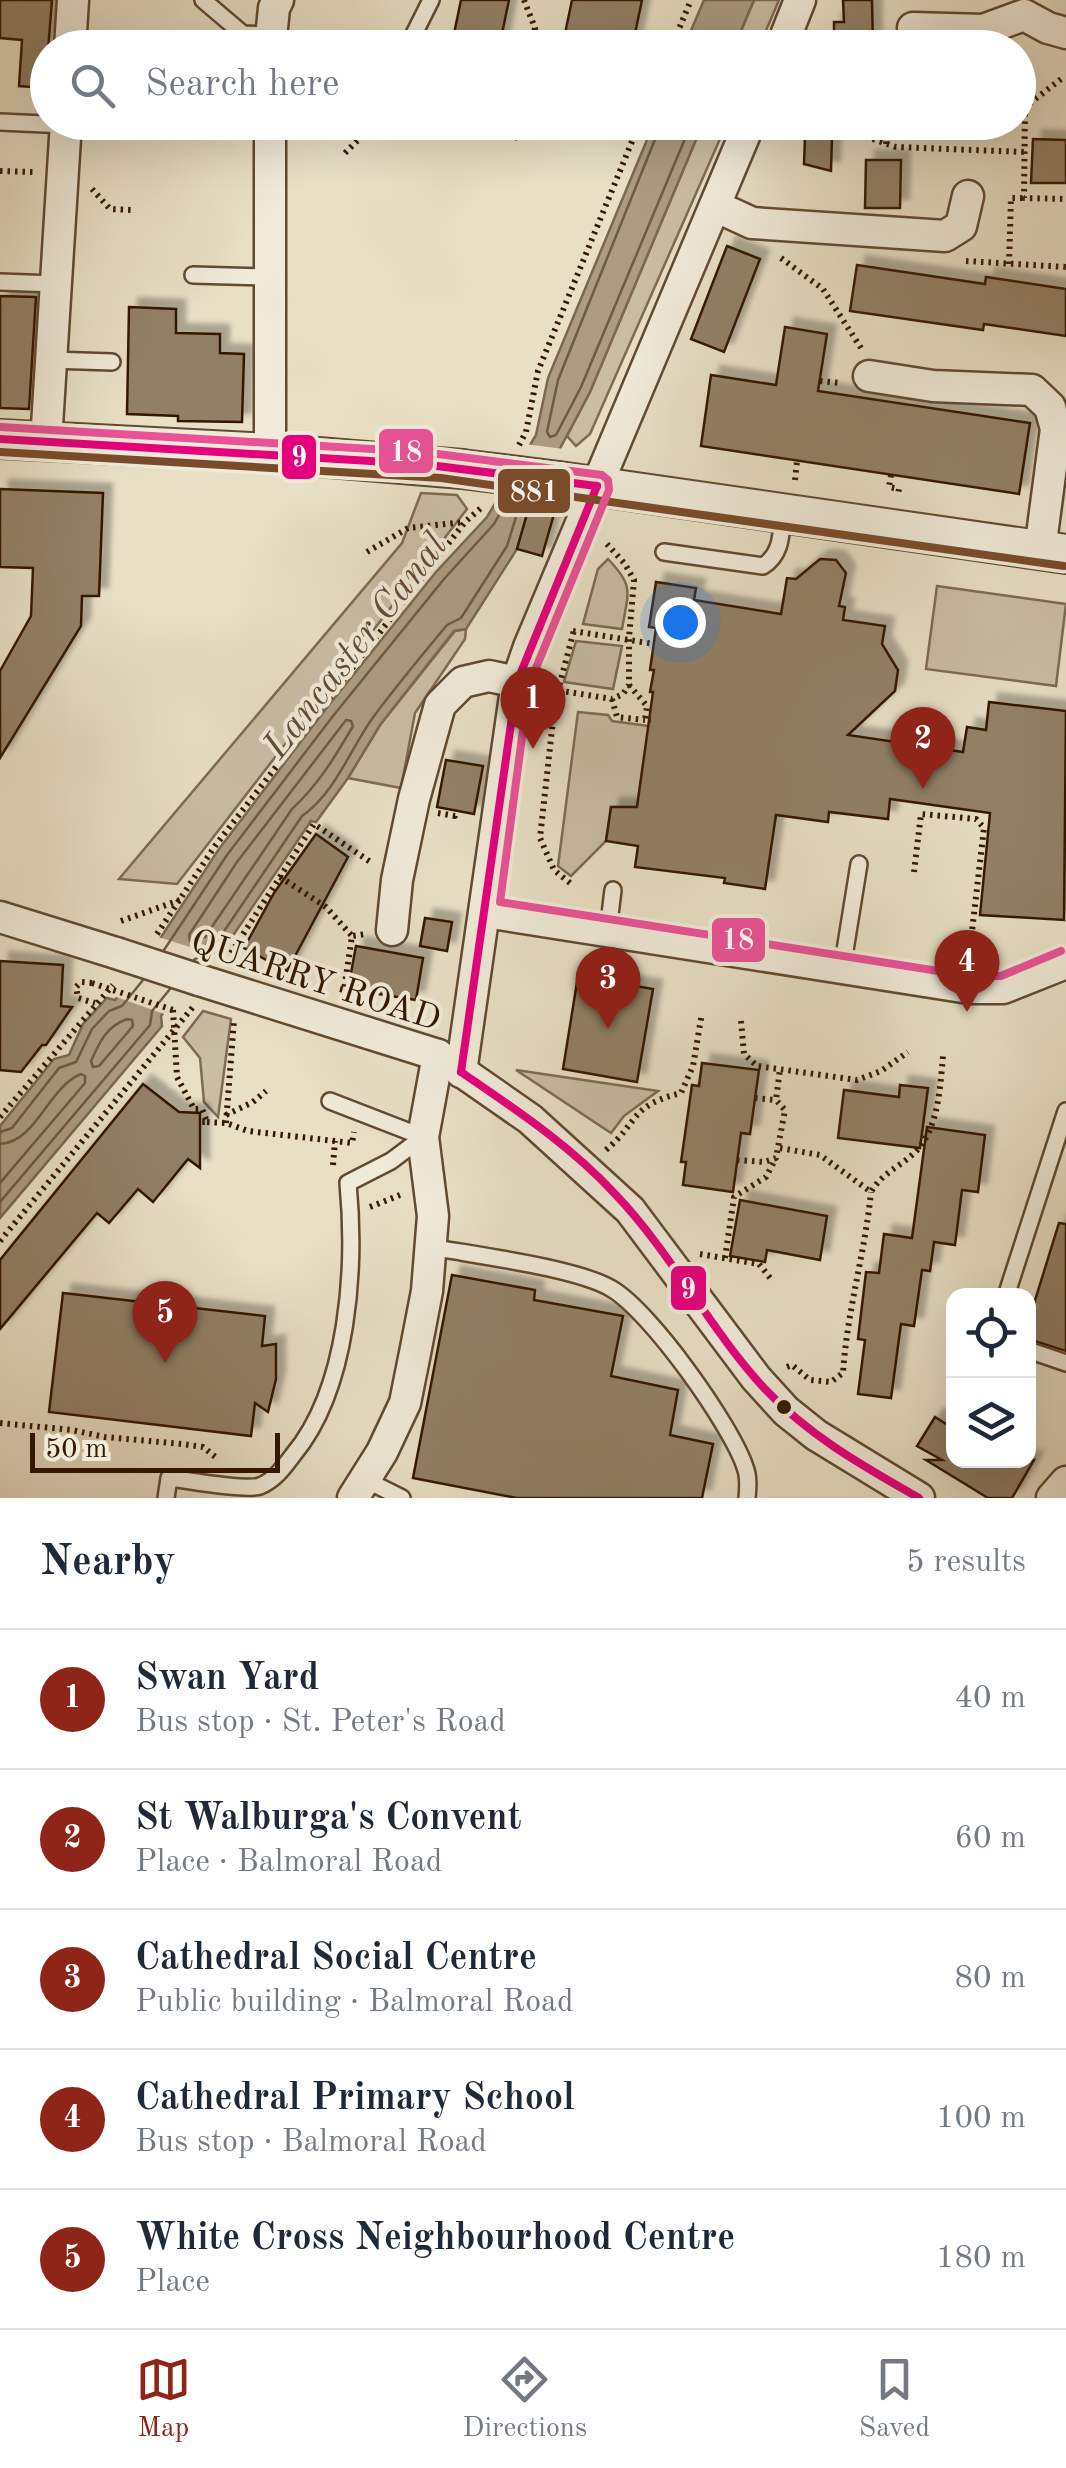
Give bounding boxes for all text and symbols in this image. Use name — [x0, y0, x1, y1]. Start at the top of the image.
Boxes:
search box — [30, 30, 1036, 140]
icon: search — [65, 58, 120, 113]
text: Search here — [145, 66, 340, 104]
line badge: 18 — [377, 427, 435, 475]
line badge: 9 — [280, 433, 318, 481]
text: 18 — [390, 440, 422, 468]
text: 9 — [291, 445, 307, 473]
line badge: 881 — [496, 467, 572, 515]
text: 881 — [510, 480, 558, 508]
water label: Lancaster Canal — [256, 527, 456, 767]
your location — [655, 597, 706, 648]
pin: 1 — [500, 666, 566, 749]
pin: 2 — [890, 706, 956, 789]
line badge: 18 — [710, 916, 767, 964]
street label: QUARRY ROAD — [186, 924, 445, 1038]
text: 18 — [722, 928, 754, 956]
pin: 4 — [934, 930, 1000, 1012]
pin: 3 — [576, 946, 640, 1029]
line badge: 9 — [669, 1264, 708, 1312]
text: 9 — [680, 1277, 696, 1305]
pin: 5 — [132, 1280, 198, 1363]
map controls — [946, 1288, 1036, 1468]
button: locate — [946, 1288, 1036, 1378]
button: layers — [946, 1378, 1036, 1468]
unlabelled marker — [774, 1397, 794, 1417]
scale bar — [30, 1428, 280, 1472]
text: 50 m — [45, 1436, 108, 1464]
text: Nearby — [40, 1542, 176, 1584]
text: 5 results — [906, 1547, 1026, 1579]
text: Swan Yard — [135, 1660, 319, 1698]
text: 1 — [63, 1683, 82, 1715]
text: 40 m — [955, 1683, 1026, 1715]
text: Bus stop · St. Peter's Road — [135, 1707, 506, 1739]
text: St Walburga's Convent — [135, 1800, 521, 1838]
text: 2 — [63, 1823, 82, 1855]
text: 60 m — [955, 1823, 1026, 1855]
text: Place · Balmoral Road — [135, 1847, 442, 1879]
text: Cathedral Social Centre — [135, 1940, 537, 1978]
text: 3 — [63, 1963, 82, 1995]
text: 80 m — [955, 1963, 1026, 1995]
text: Public building · Balmoral Road — [135, 1987, 574, 2019]
text: Cathedral Primary School — [135, 2080, 575, 2118]
text: 4 — [63, 2103, 82, 2135]
text: 100 m — [936, 2103, 1026, 2135]
text: Bus stop · Balmoral Road — [135, 2127, 487, 2159]
text: White Cross Neighbourhood Centre — [135, 2220, 735, 2258]
text: 5 — [63, 2243, 82, 2275]
text: 180 m — [936, 2243, 1026, 2275]
text: Place — [135, 2267, 210, 2299]
tab: Map — [136, 2352, 191, 2447]
tab: Directions — [463, 2352, 587, 2447]
tab: Saved — [859, 2352, 930, 2447]

